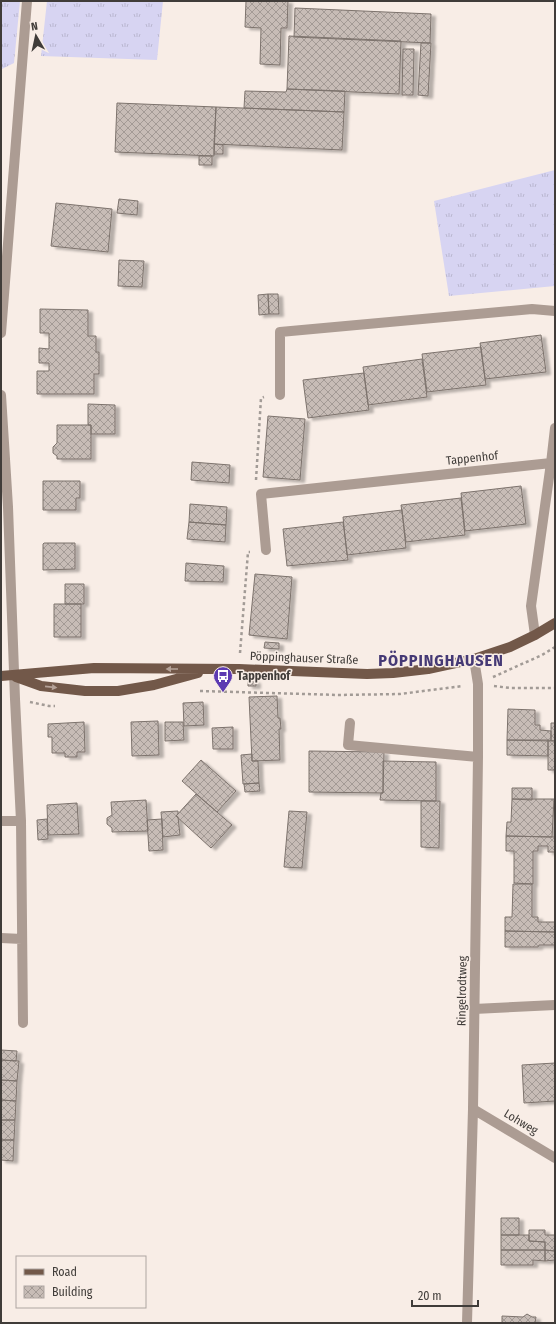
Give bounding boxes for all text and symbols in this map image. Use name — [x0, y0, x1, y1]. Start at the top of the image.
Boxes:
north arrow — [16, 16, 56, 56]
text: N — [30, 20, 39, 34]
street label: Tappenhof — [445, 448, 500, 468]
street label: Pöppinghauser Straße — [250, 649, 359, 667]
district label: PÖPPINGHAUSEN — [378, 650, 504, 670]
bus stop icon: Tappenhof — [212, 665, 234, 693]
one-way arrow — [165, 666, 178, 672]
place label: Tappenhof — [237, 669, 291, 683]
one-way arrow — [45, 684, 57, 691]
street label: Ringelrodtweg — [454, 955, 470, 1026]
street label: Lohweg — [501, 1106, 541, 1138]
legend — [16, 1256, 146, 1308]
text: Road — [52, 1265, 77, 1279]
scale bar — [412, 1282, 478, 1308]
text: Building — [52, 1285, 93, 1299]
text: 20 m — [418, 1289, 442, 1303]

